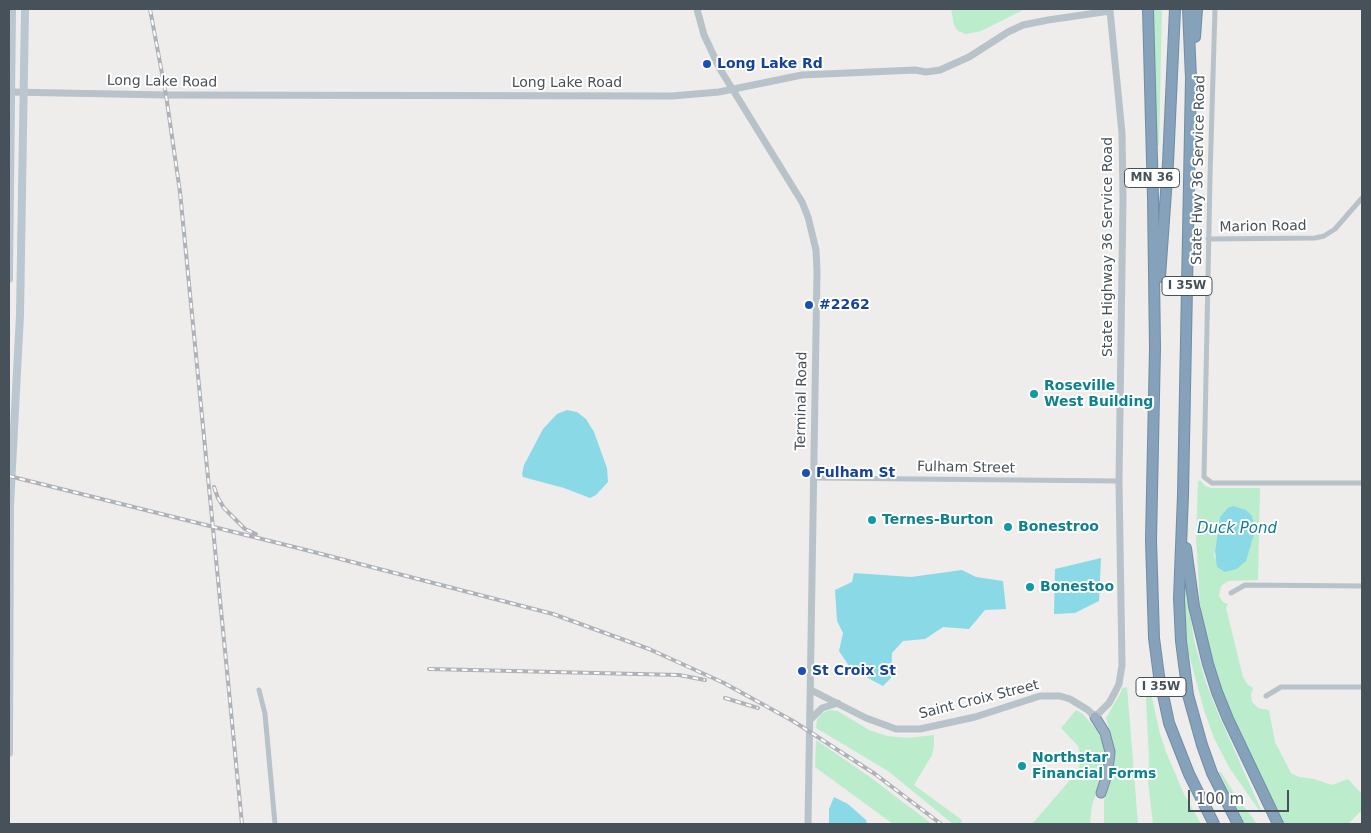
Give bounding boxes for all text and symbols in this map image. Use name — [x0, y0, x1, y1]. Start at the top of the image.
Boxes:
place label: Long Lake Rd — [717, 56, 823, 72]
marker: Long Lake Rd — [701, 58, 713, 70]
street label: Long Lake Road — [107, 73, 217, 91]
street label: Long Lake Road — [512, 75, 622, 91]
street label: State Hwy 36 Service Road — [1189, 75, 1209, 265]
street label: State Highway 36 Service Road — [1100, 137, 1116, 357]
road number: MN 36 — [1124, 168, 1180, 188]
street label: Marion Road — [1219, 218, 1307, 236]
road number: I 35W — [1162, 276, 1212, 296]
place label: #2262 — [819, 297, 870, 313]
marker: #2262 — [803, 299, 815, 311]
street label: Terminal Road — [793, 351, 811, 451]
place label: Roseville West Building — [1044, 378, 1153, 411]
marker: Roseville West Building — [1028, 388, 1040, 400]
street label: Fulham Street — [917, 459, 1015, 477]
place label: Fulham St — [816, 465, 895, 481]
marker: Fulham St — [800, 467, 812, 479]
place label: Ternes-Burton — [882, 512, 994, 528]
marker: Ternes-Burton — [866, 514, 878, 526]
place label: Bonestroo — [1018, 519, 1099, 535]
water label: Duck Pond — [1197, 520, 1277, 538]
marker: Bonestroo — [1002, 521, 1014, 533]
place label: Bonestoo — [1040, 579, 1114, 595]
marker: Bonestoo — [1024, 581, 1036, 593]
place label: St Croix St — [812, 663, 896, 679]
marker: St Croix St — [796, 665, 808, 677]
street label: Saint Croix Street — [917, 677, 1041, 723]
road number: I 35W — [1136, 678, 1186, 696]
place label: Northstar Financial Forms — [1032, 750, 1156, 782]
marker: Northstar Financial Forms — [1016, 760, 1028, 772]
scale bar — [1191, 780, 1292, 812]
text: 100 m — [1196, 790, 1244, 808]

